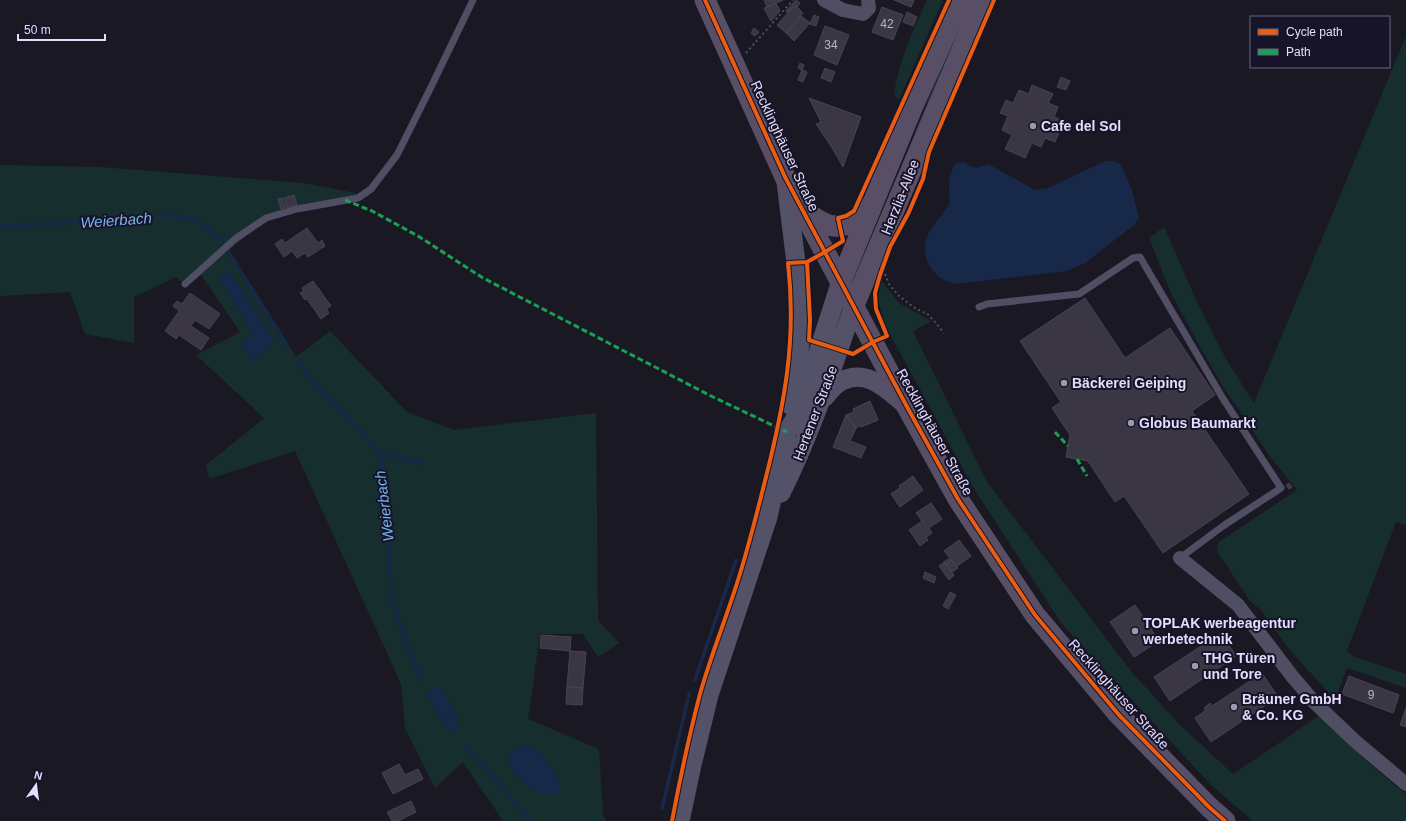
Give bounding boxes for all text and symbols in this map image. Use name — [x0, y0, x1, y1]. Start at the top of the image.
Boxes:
scale bar — [18, 16, 105, 42]
legend — [1250, 16, 1390, 68]
house number: 42 — [880, 17, 894, 31]
text: 50 m — [24, 23, 51, 37]
text: Cycle path — [1286, 25, 1343, 39]
house number: 34 — [824, 38, 838, 52]
text: Path — [1286, 45, 1311, 59]
street label: Recklinghäuser Straße — [748, 78, 822, 214]
place label: Cafe del Sol — [1041, 118, 1121, 134]
marker: Cafe del Sol — [1028, 121, 1038, 131]
street label: Herzlia-Allee — [878, 157, 922, 237]
water label: Weierbach — [80, 209, 152, 231]
street label: Hertener Straße — [790, 363, 841, 463]
street label: Recklinghäuser Straße — [893, 366, 977, 498]
place label: Bäckerei Geiping — [1072, 375, 1186, 391]
marker: Bäckerei Geiping — [1059, 378, 1069, 388]
place label: Globus Baumarkt — [1139, 415, 1256, 431]
marker: Globus Baumarkt — [1126, 418, 1136, 428]
water label: Weierbach — [371, 470, 397, 542]
place label: TOPLAK werbeagentur werbetechnik — [1142, 615, 1297, 647]
marker: TOPLAK werbeagentur werbetechnik — [1130, 626, 1140, 636]
street label: Recklinghäuser Straße — [1065, 636, 1173, 752]
place label: THG Türen und Tore — [1203, 650, 1275, 682]
marker: THG Türen und Tore — [1190, 661, 1200, 671]
house number: 9 — [1368, 688, 1375, 702]
place label: Bräuner GmbH & Co. KG — [1242, 691, 1342, 723]
marker: Bräuner GmbH & Co. KG — [1229, 702, 1239, 712]
north arrow — [16, 765, 56, 805]
text: N — [33, 769, 44, 782]

